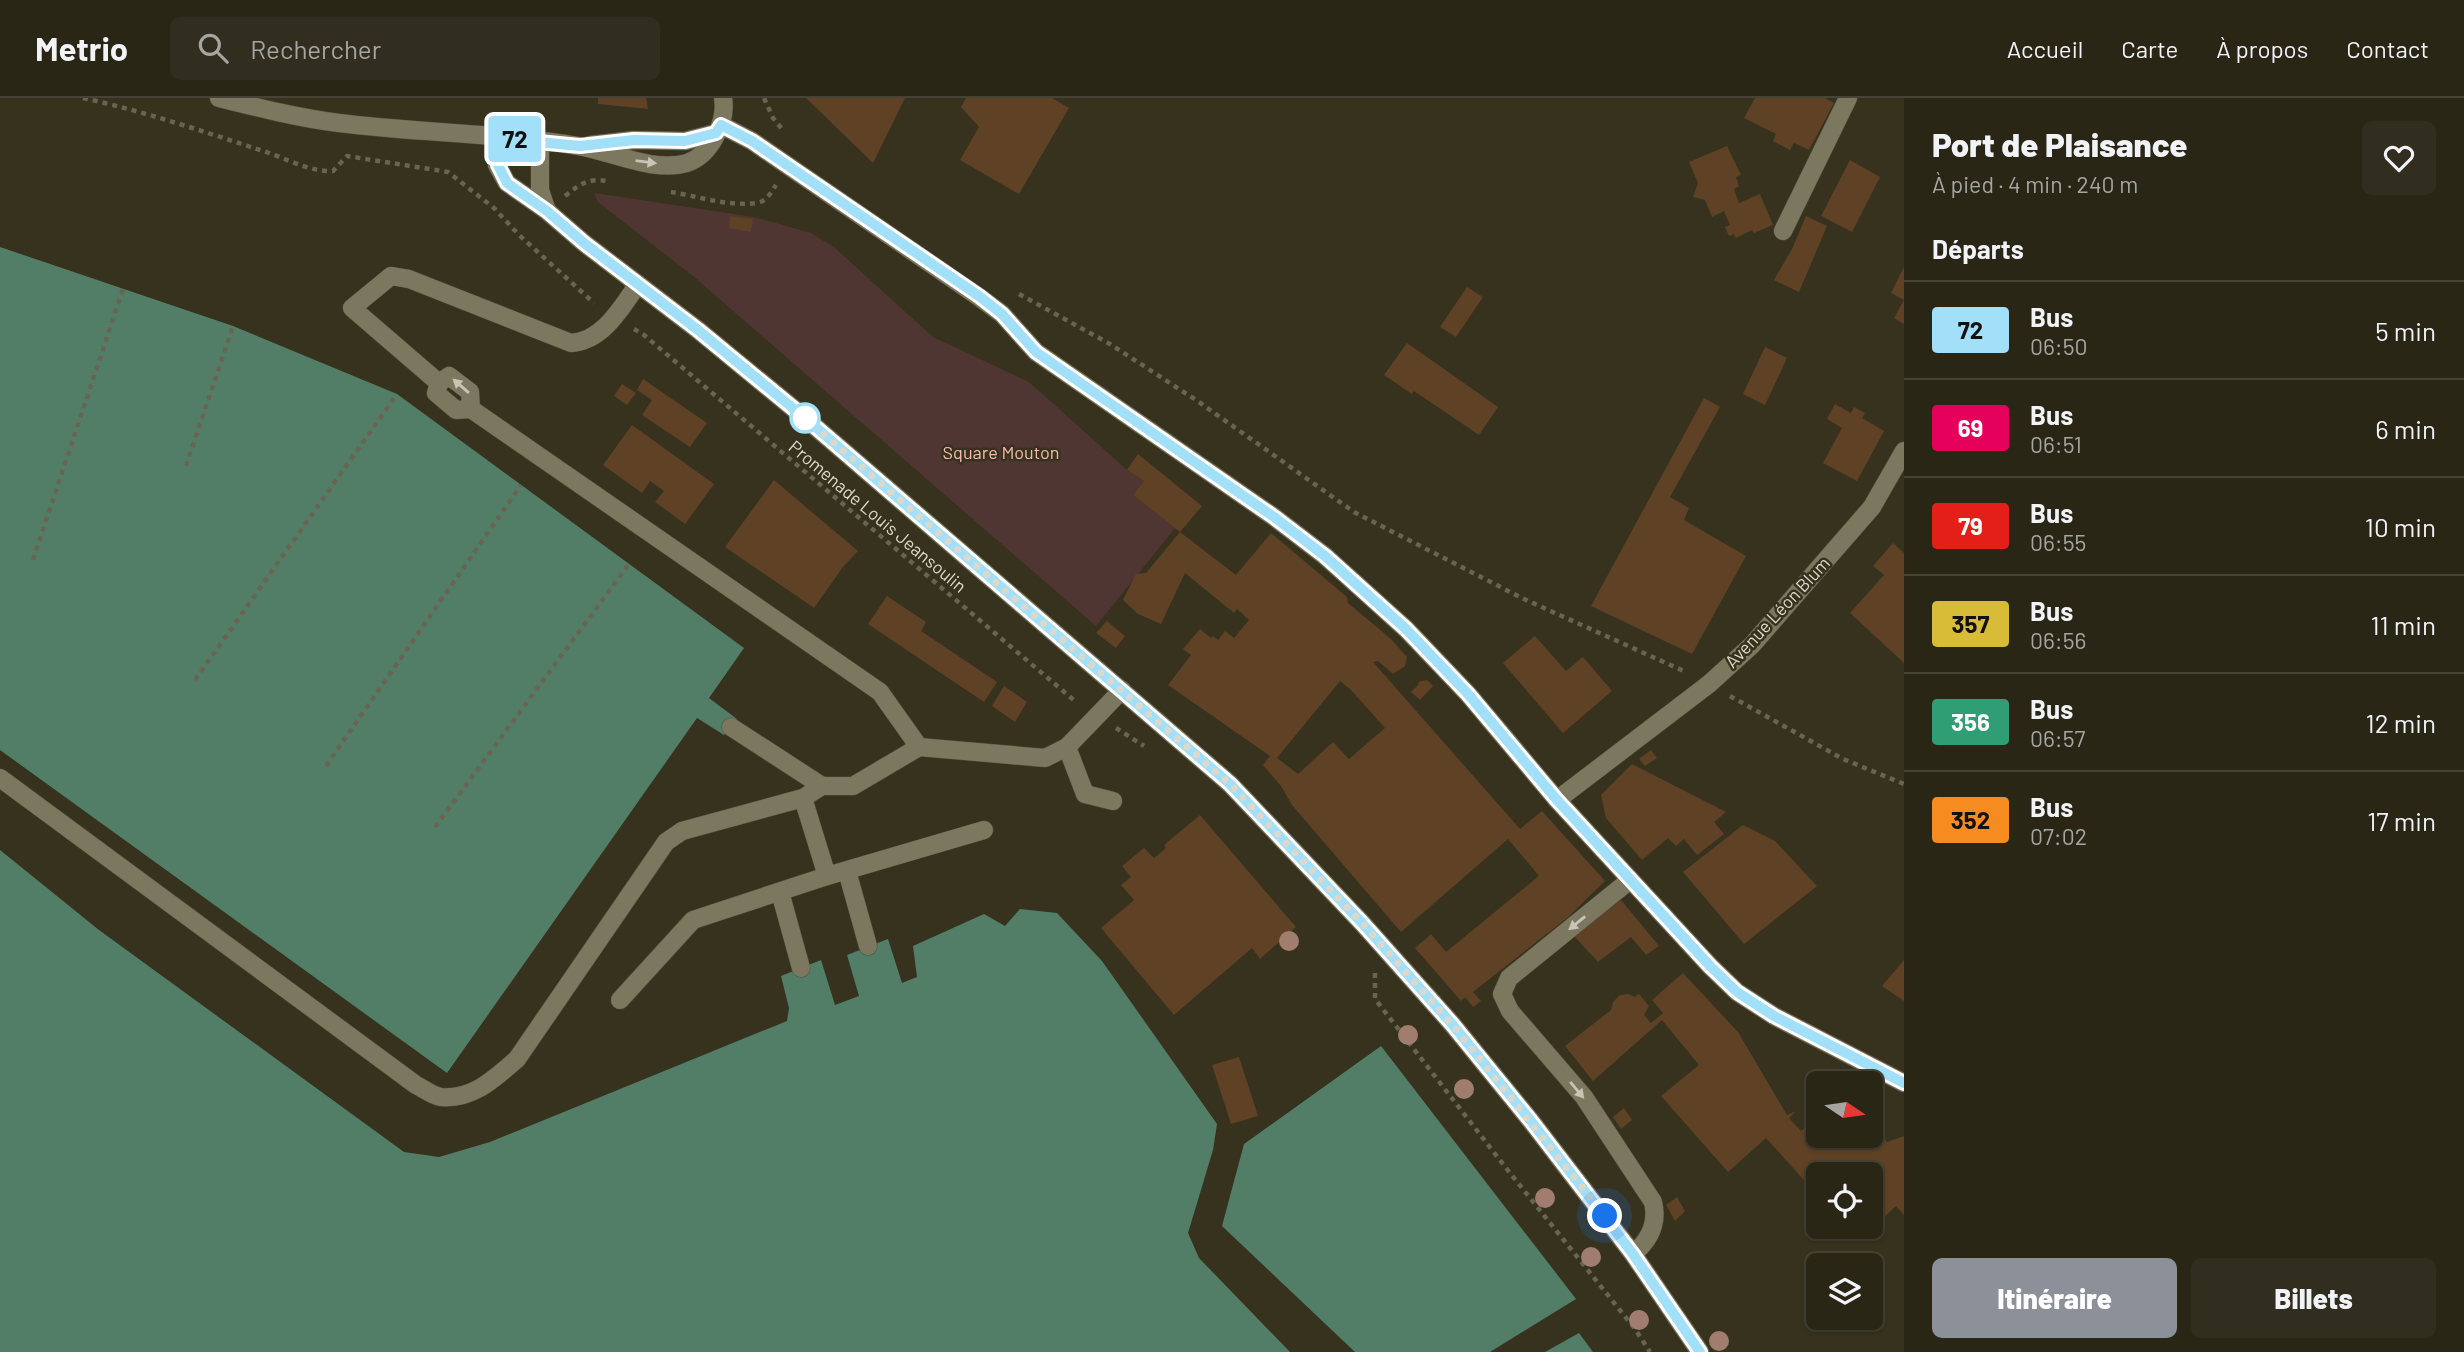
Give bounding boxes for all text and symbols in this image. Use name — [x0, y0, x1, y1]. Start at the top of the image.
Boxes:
search box — [170, 17, 660, 80]
text: Metrio — [35, 28, 128, 68]
icon: search — [194, 29, 232, 67]
text: Rechercher — [250, 33, 381, 64]
text: Accueil — [2007, 34, 2083, 63]
text: Carte — [2121, 34, 2178, 63]
text: À propos — [2216, 34, 2308, 63]
text: Contact — [2346, 34, 2429, 63]
line badge: 72 — [484, 116, 546, 162]
button: heart — [2362, 121, 2436, 195]
text: 72 — [502, 124, 528, 153]
text: Port de Plaisance — [1932, 124, 2188, 164]
one-way arrow — [635, 157, 657, 168]
text: À pied · 4 min · 240 m — [1932, 170, 2138, 198]
text: Départs — [1932, 233, 2024, 264]
text: Bus — [2030, 301, 2073, 332]
text: 72 — [1958, 315, 1983, 344]
text: 5 min — [2375, 315, 2436, 346]
text: 06:50 — [2030, 332, 2087, 360]
one-way arrow — [452, 378, 470, 394]
text: Bus — [2030, 399, 2073, 430]
unlabelled marker — [790, 403, 820, 433]
text: 69 — [1958, 413, 1983, 442]
text: 6 min — [2375, 413, 2436, 444]
text: 06:51 — [2030, 430, 2082, 458]
street label: Promenade Louis Jeansoulin — [785, 435, 971, 597]
park label: Square Mouton — [942, 441, 1060, 463]
text: Bus — [2030, 497, 2073, 528]
text: 79 — [1958, 511, 1983, 540]
text: 10 min — [2365, 511, 2436, 542]
text: 06:55 — [2030, 528, 2086, 556]
street label: Avenue Léon Blum — [1720, 552, 1834, 672]
text: Bus — [2030, 595, 2073, 626]
text: 357 — [1952, 609, 1989, 638]
text: 11 min — [2370, 609, 2436, 640]
text: 06:56 — [2030, 626, 2086, 654]
text: Bus — [2030, 693, 2073, 724]
text: 356 — [1951, 707, 1990, 736]
text: 12 min — [2366, 707, 2436, 738]
text: 06:57 — [2030, 724, 2085, 752]
text: Bus — [2030, 791, 2073, 822]
text: 352 — [1951, 805, 1990, 834]
text: 17 min — [2367, 805, 2436, 836]
text: 07:02 — [2030, 822, 2087, 850]
one-way arrow — [1568, 915, 1585, 930]
north arrow — [1806, 1071, 1883, 1148]
map controls — [1806, 1071, 1883, 1330]
one-way arrow — [1570, 1080, 1585, 1098]
button: locate — [1806, 1162, 1883, 1239]
your location — [1587, 1198, 1622, 1233]
button: layers — [1806, 1253, 1883, 1330]
button: Itinéraire — [1932, 1258, 2177, 1338]
button: Billets — [2191, 1258, 2436, 1338]

